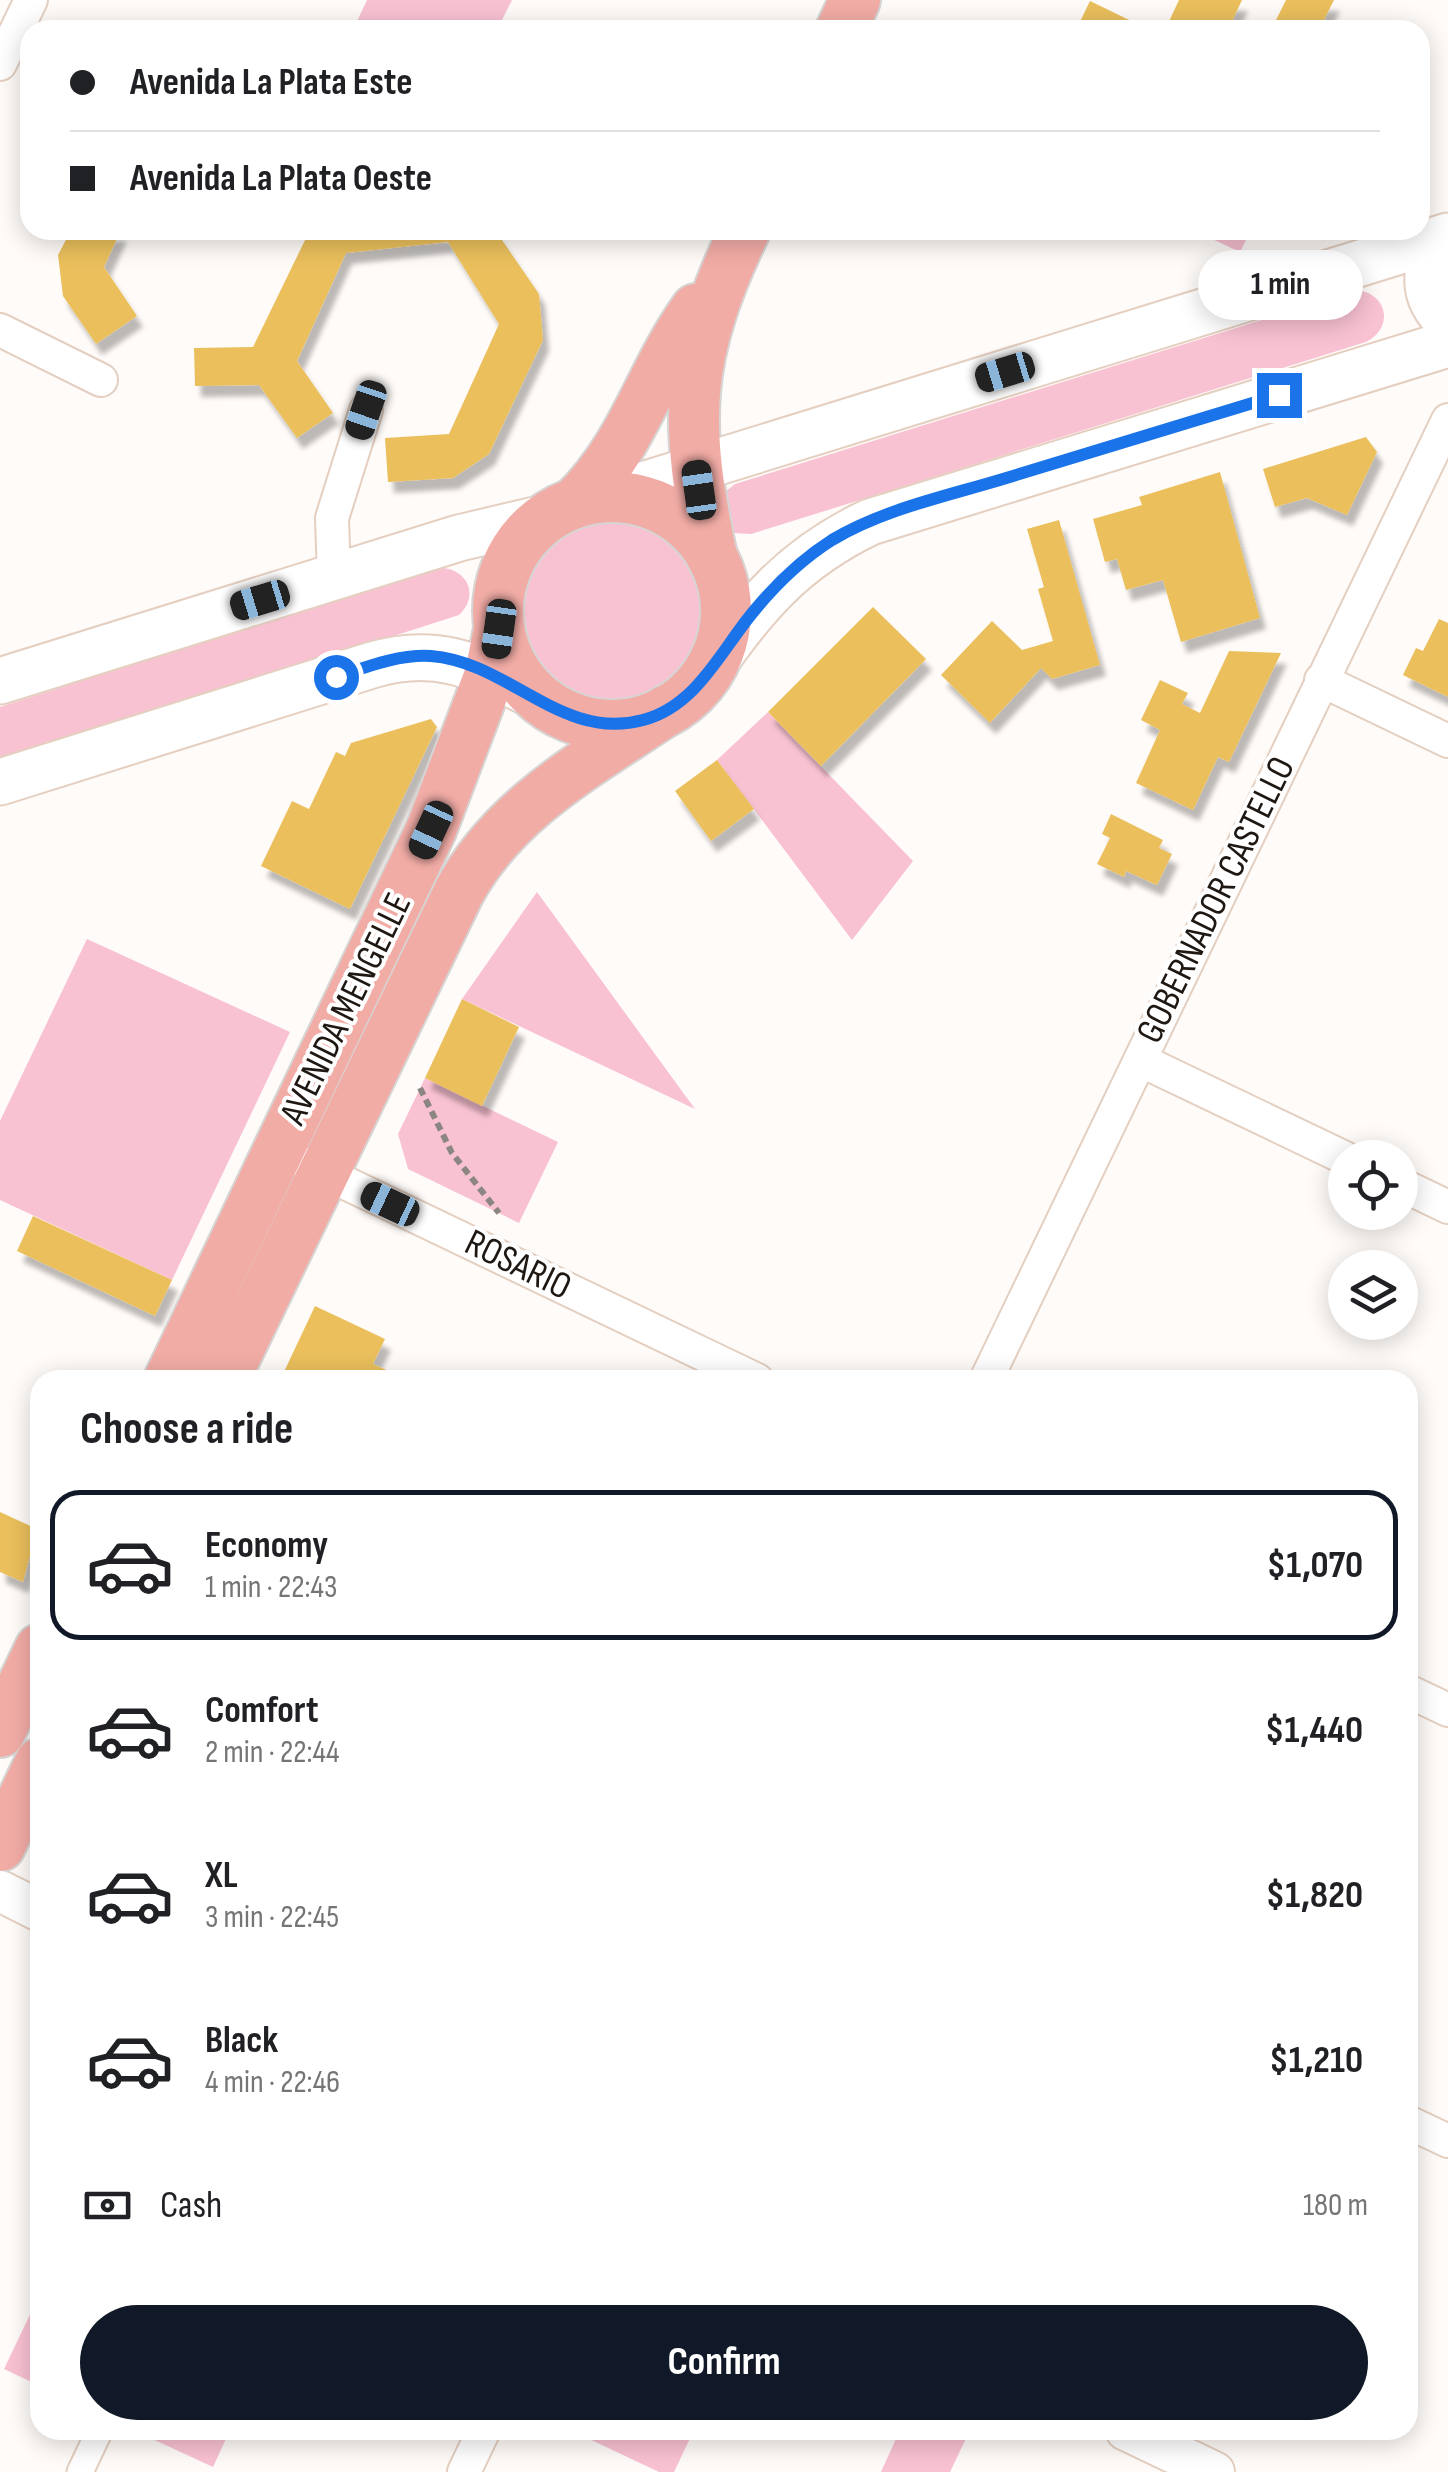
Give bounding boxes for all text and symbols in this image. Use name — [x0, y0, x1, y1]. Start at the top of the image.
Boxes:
text: Avenida La Plata Este — [130, 60, 412, 105]
text: Avenida La Plata Oeste — [130, 156, 432, 201]
callout: 1 min — [1196, 250, 1362, 320]
text: 1 min — [1251, 265, 1310, 304]
car — [972, 349, 1038, 395]
route end — [1257, 373, 1302, 418]
car — [342, 377, 390, 443]
car — [680, 458, 718, 522]
car — [227, 577, 293, 623]
car — [480, 597, 518, 661]
route start — [314, 655, 359, 700]
street label: GOBERNADOR CASTELLO — [1127, 750, 1305, 1050]
car — [405, 796, 457, 864]
street label: AVENIDA MENGELLE — [270, 886, 421, 1133]
map controls — [1328, 1140, 1418, 1340]
button: locate — [1328, 1140, 1418, 1230]
car — [356, 1178, 424, 1230]
street label: ROSARIO — [458, 1220, 578, 1310]
button: layers — [1328, 1250, 1418, 1340]
text: Choose a ride — [80, 1402, 293, 1457]
icon: car — [85, 1520, 175, 1610]
text: Economy — [205, 1523, 328, 1568]
text: $1,070 — [1267, 1543, 1363, 1588]
text: 1 min · 22:43 — [205, 1568, 337, 1607]
icon: car — [85, 1685, 175, 1775]
text: Comfort — [205, 1688, 319, 1733]
text: $1,440 — [1265, 1708, 1363, 1753]
text: 2 min · 22:44 — [205, 1733, 339, 1772]
icon: car — [85, 1850, 175, 1940]
text: XL — [205, 1853, 238, 1898]
text: $1,820 — [1266, 1873, 1363, 1918]
text: 3 min · 22:45 — [205, 1898, 339, 1937]
icon: car — [85, 2015, 175, 2105]
text: Black — [205, 2018, 278, 2063]
text: $1,210 — [1269, 2038, 1363, 2083]
text: 4 min · 22:46 — [205, 2063, 340, 2102]
icon: cash — [80, 2178, 135, 2233]
text: Cash — [160, 2183, 222, 2228]
text: 180 m — [1303, 2186, 1368, 2225]
button: Confirm — [80, 2305, 1368, 2420]

